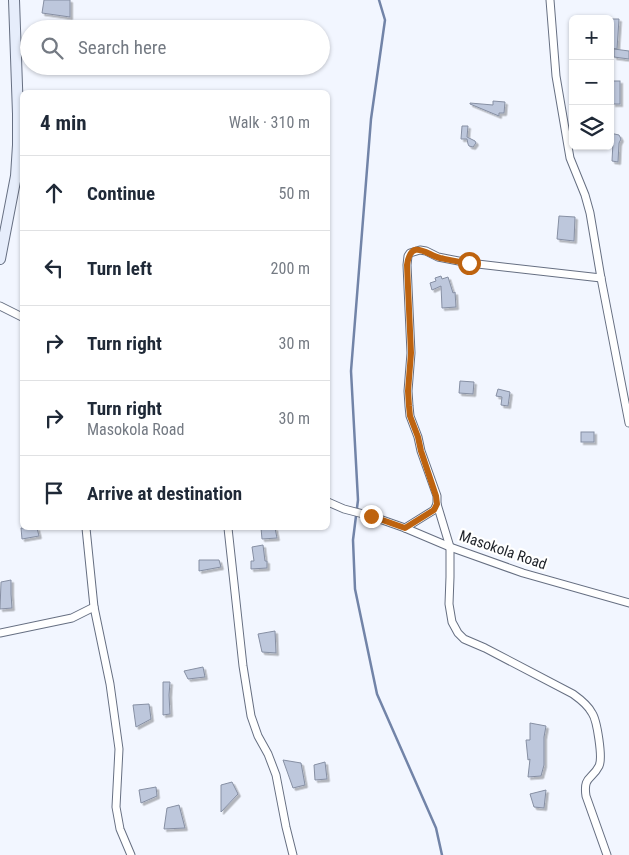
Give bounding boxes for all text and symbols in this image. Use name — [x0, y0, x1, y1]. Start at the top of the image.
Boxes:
map controls — [569, 15, 614, 150]
button: + — [569, 15, 614, 60]
search box — [20, 20, 330, 75]
icon: search — [38, 34, 66, 62]
text: Search here — [78, 36, 166, 59]
button: − — [569, 60, 614, 105]
button: layers — [569, 105, 614, 150]
text: 4 min — [40, 111, 87, 135]
text: Walk · 310 m — [229, 113, 310, 132]
icon: ahead — [40, 179, 68, 207]
text: Continue — [87, 182, 155, 205]
text: 50 m — [278, 184, 310, 203]
route start — [458, 252, 481, 275]
icon: left — [40, 254, 68, 282]
text: Turn left — [87, 257, 152, 280]
text: 200 m — [271, 259, 310, 278]
icon: right — [40, 329, 68, 357]
text: Turn right — [87, 332, 162, 355]
text: 30 m — [278, 334, 310, 353]
text: Turn right — [87, 397, 162, 420]
icon: right — [40, 404, 68, 432]
text: 30 m — [278, 409, 310, 428]
text: Masokola Road — [87, 420, 184, 439]
icon: arrive — [40, 479, 68, 507]
text: Arrive at destination — [87, 482, 242, 505]
route end — [360, 505, 383, 528]
street label: Masokola Road — [457, 527, 549, 573]

